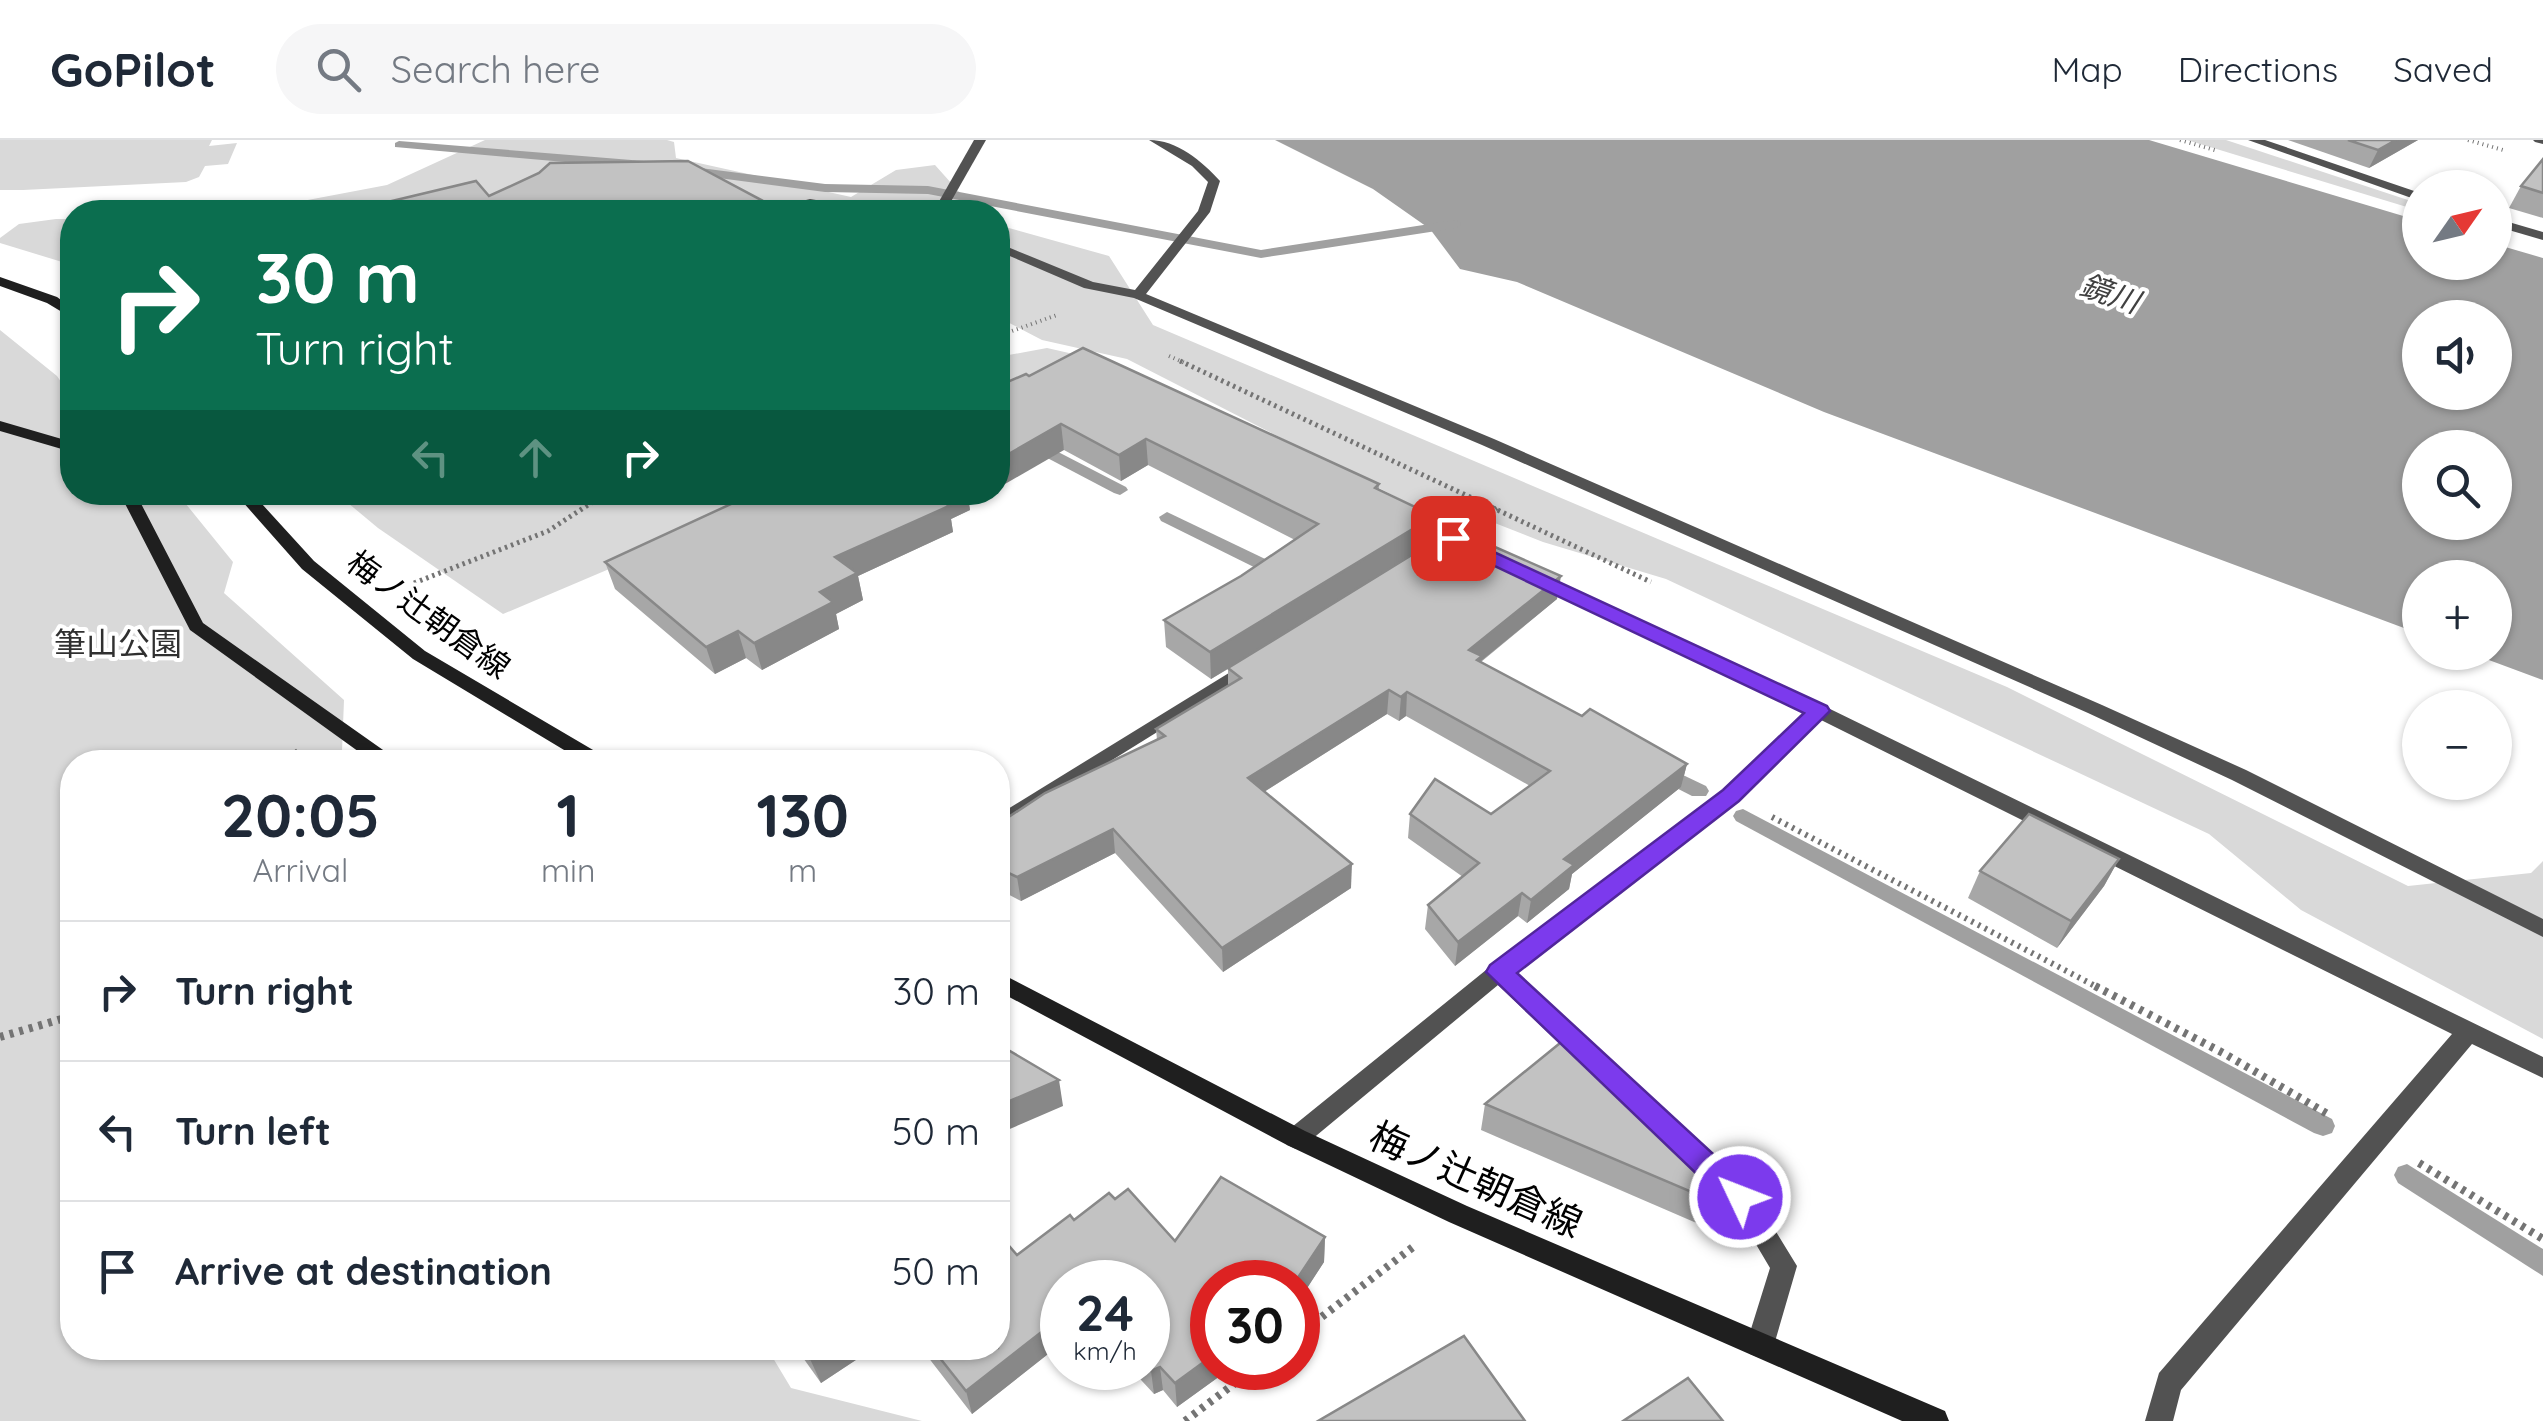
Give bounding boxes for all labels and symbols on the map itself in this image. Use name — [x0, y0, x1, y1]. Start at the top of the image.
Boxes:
north arrow — [2402, 170, 2512, 280]
water label: 鏡川 — [2075, 265, 2147, 322]
pin — [1411, 496, 1496, 581]
street label: 梅ノ辻朝倉線 — [340, 541, 518, 687]
park label: 筆山公園 — [54, 623, 182, 663]
street label: 梅ノ辻朝倉線 — [1362, 1111, 1590, 1247]
position arrow — [1688, 1145, 1792, 1249]
speed limit sign: 30 — [1190, 1260, 1320, 1390]

